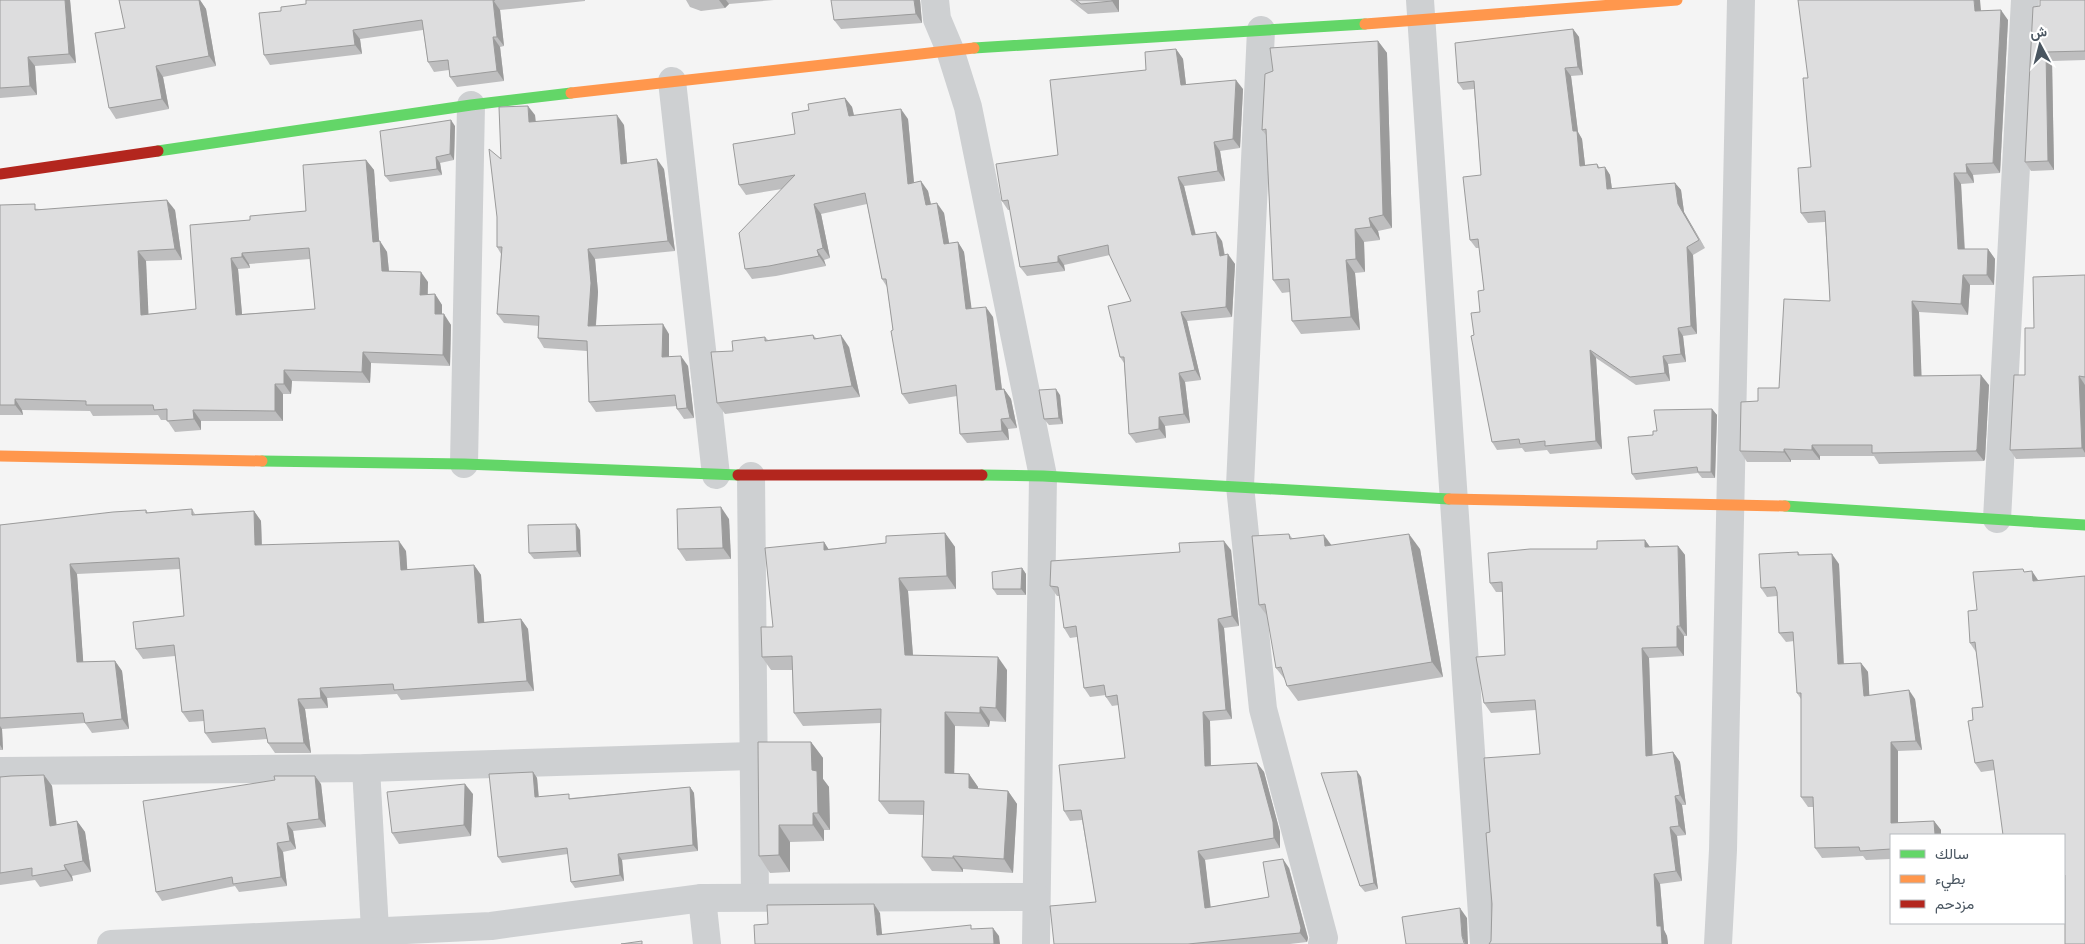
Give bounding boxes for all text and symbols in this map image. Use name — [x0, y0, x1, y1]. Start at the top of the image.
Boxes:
north arrow — [2015, 20, 2065, 70]
text: ش — [2029, 22, 2048, 42]
legend — [1890, 834, 2065, 924]
text: سالك — [1935, 844, 1969, 862]
text: بطيء — [1935, 869, 1965, 892]
text: مزدحم — [1935, 894, 1974, 914]

